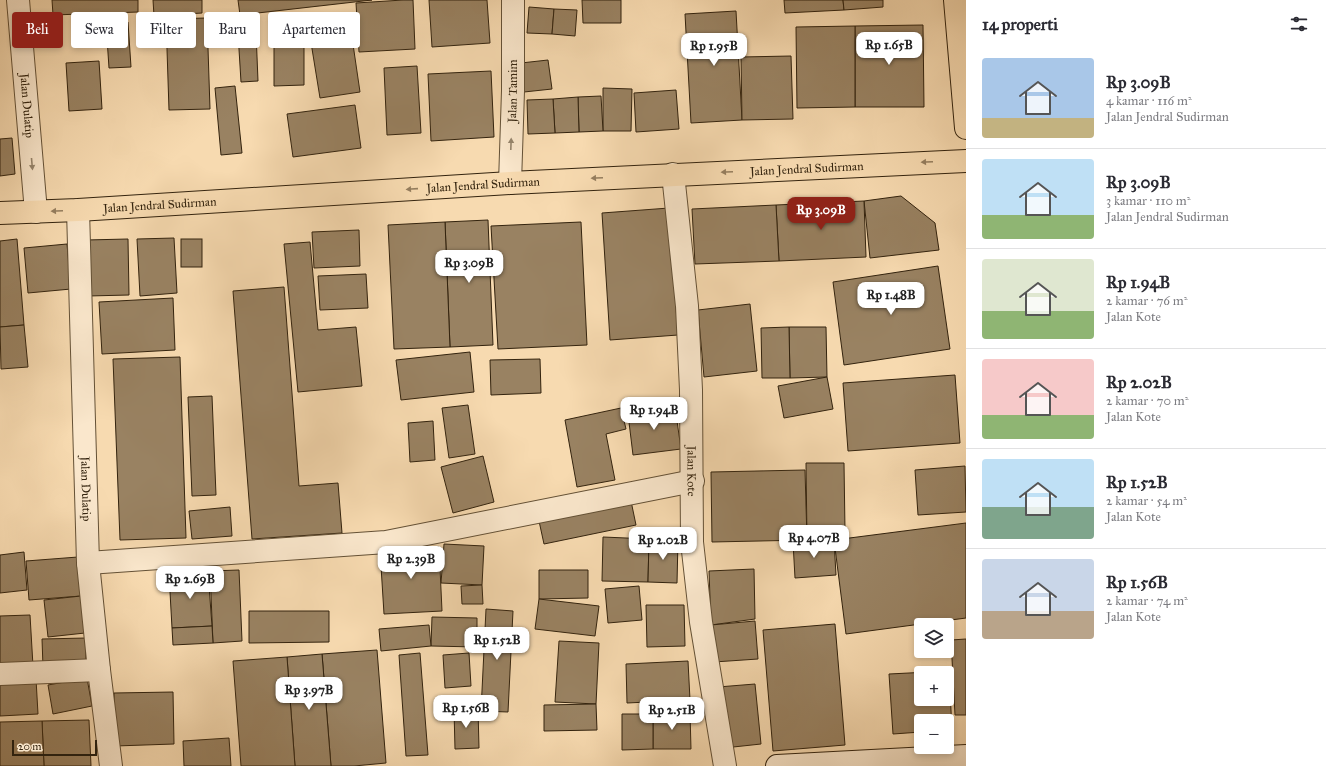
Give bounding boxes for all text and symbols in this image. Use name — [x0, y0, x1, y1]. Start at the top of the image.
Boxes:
chip: Beli — [12, 12, 63, 48]
chip: Sewa — [71, 12, 128, 48]
chip: Filter — [136, 12, 196, 48]
chip: Baru — [204, 12, 260, 48]
chip: Apartemen — [268, 12, 360, 48]
icon: filters — [1288, 13, 1310, 35]
text: 14 properti — [982, 14, 1058, 35]
pin: Rp 1.65B — [848, 32, 930, 66]
pin: Rp 1.95B — [673, 33, 755, 67]
text: Rp 1.65B — [865, 37, 913, 53]
text: Rp 1.95B — [690, 38, 738, 54]
street label: Jalan Tamim — [505, 59, 520, 125]
street label: Jalan Dulatip — [16, 71, 37, 139]
text: Rp 3.09B — [1106, 72, 1171, 93]
icon: home — [1014, 74, 1062, 122]
text: 4 kamar · 116 m² — [1106, 93, 1192, 109]
text: Jalan Jendral Sudirman — [1106, 109, 1229, 125]
one-way arrow — [508, 137, 514, 150]
one-way arrow — [29, 158, 36, 170]
street label: Jalan Jendral Sudirman — [748, 159, 864, 180]
one-way arrow — [921, 159, 933, 166]
one-way arrow — [721, 168, 733, 175]
text: Rp 3.09B — [1106, 172, 1171, 193]
street label: Jalan Jendral Sudirman — [424, 175, 541, 196]
one-way arrow — [591, 175, 603, 182]
icon: home — [1014, 175, 1062, 223]
one-way arrow — [406, 186, 418, 193]
text: 3 kamar · 110 m² — [1106, 193, 1191, 209]
street label: Jalan Jendral Sudirman — [101, 194, 217, 217]
pin: Rp 3.09B — [780, 197, 862, 231]
text: Rp 3.09B — [796, 202, 846, 218]
one-way arrow — [50, 208, 63, 214]
text: Jalan Jendral Sudirman — [1106, 209, 1229, 225]
pin: Rp 3.09B — [428, 250, 510, 284]
text: Rp 3.09B — [444, 255, 494, 271]
text: Rp 1.94B — [1106, 272, 1170, 293]
icon: home — [1014, 275, 1062, 323]
pin: Rp 1.48B — [850, 282, 932, 316]
text: Rp 1.48B — [866, 287, 916, 303]
text: 2 kamar · 76 m² — [1106, 293, 1188, 309]
text: Jalan Kote — [1106, 309, 1161, 325]
text: Rp 2.02B — [1106, 372, 1172, 393]
icon: home — [1014, 375, 1062, 423]
text: 2 kamar · 70 m² — [1106, 393, 1188, 409]
pin: Rp 1.94B — [613, 397, 695, 431]
text: Rp 1.94B — [629, 402, 679, 418]
text: Jalan Kote — [1106, 409, 1161, 425]
street label: Jalan Kote — [683, 444, 699, 497]
street label: Jalan Dulatip — [77, 454, 94, 522]
text: Rp 1.52B — [1106, 472, 1168, 493]
icon: home — [1014, 475, 1062, 523]
text: 2 kamar · 54 m² — [1106, 493, 1187, 509]
text: Jalan Kote — [1106, 509, 1161, 525]
pin: Rp 4.07B — [773, 525, 855, 559]
pin: Rp 2.02B — [622, 527, 704, 561]
text: Rp 4.07B — [788, 530, 840, 546]
text: Rp 2.02B — [638, 532, 688, 548]
pin: Rp 2.39B — [370, 546, 452, 580]
text: Rp 2.39B — [387, 551, 435, 567]
pin: Rp 2.69B — [149, 566, 231, 600]
text: Rp 2.69B — [165, 571, 215, 587]
text: Rp 1.56B — [1106, 572, 1168, 593]
icon: home — [1014, 575, 1062, 623]
text: 2 kamar · 74 m² — [1106, 593, 1188, 609]
text: Jalan Kote — [1106, 609, 1161, 625]
map controls — [914, 618, 954, 754]
button: layers — [914, 618, 954, 658]
pin: Rp 1.52B — [456, 627, 538, 661]
text: Rp 1.52B — [473, 632, 521, 648]
button: + — [914, 666, 954, 706]
pin: Rp 3.97B — [268, 677, 350, 711]
text: Rp 3.97B — [285, 682, 333, 698]
pin: Rp 1.56B — [425, 695, 507, 729]
pin: Rp 2.51B — [631, 697, 713, 731]
text: Rp 1.56B — [442, 700, 490, 716]
text: Rp 2.51B — [648, 702, 696, 718]
button: − — [914, 714, 954, 754]
scale bar — [12, 738, 97, 757]
text: 20 m — [18, 740, 41, 753]

